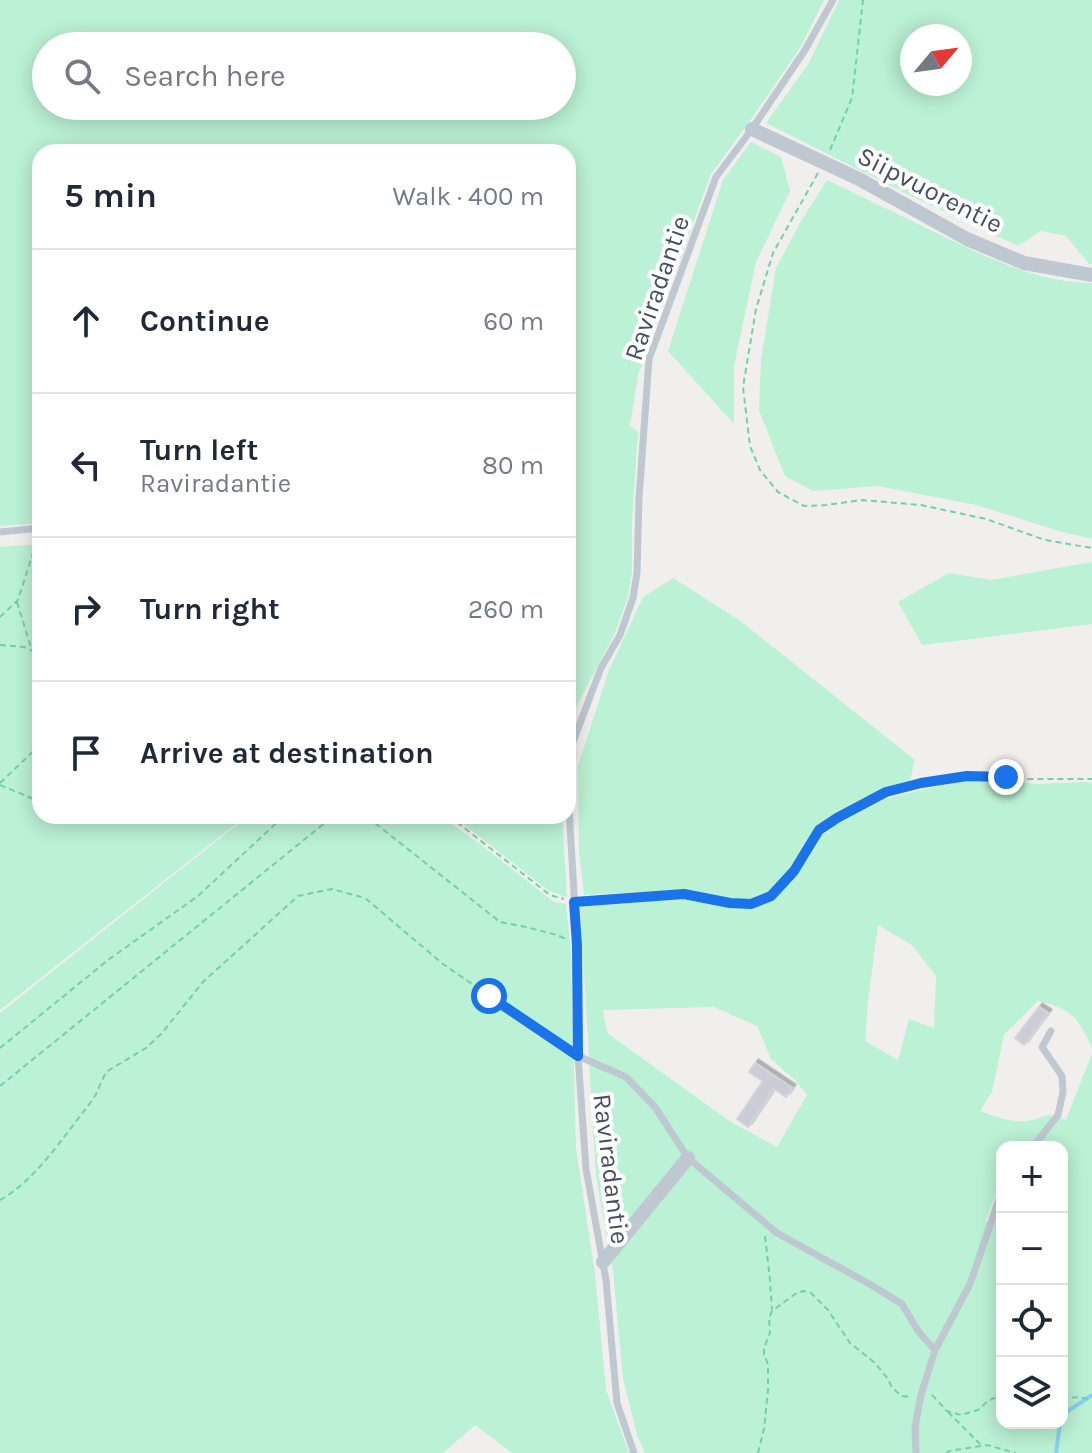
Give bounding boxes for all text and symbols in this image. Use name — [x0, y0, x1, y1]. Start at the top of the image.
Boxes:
north arrow — [900, 24, 972, 96]
search box — [32, 32, 576, 120]
icon: search — [60, 54, 104, 98]
text: Search here — [124, 58, 285, 94]
street label: Siipvuorentie — [852, 140, 1008, 240]
text: 5 min — [64, 176, 157, 216]
text: Walk · 400 m — [392, 181, 544, 212]
street label: Raviradantie — [618, 212, 696, 364]
icon: ahead — [64, 299, 108, 343]
text: Continue — [140, 303, 270, 339]
text: 60 m — [483, 306, 544, 337]
text: Turn left — [140, 432, 258, 468]
icon: left — [64, 443, 108, 487]
text: 80 m — [482, 450, 544, 481]
text: Raviradantie — [140, 468, 291, 499]
icon: right — [64, 587, 108, 631]
text: Turn right — [140, 591, 280, 627]
text: 260 m — [468, 594, 544, 625]
icon: arrive — [64, 731, 108, 775]
text: Arrive at destination — [140, 735, 434, 771]
route end — [988, 759, 1024, 795]
route start — [471, 978, 507, 1014]
street label: Raviradantie — [586, 1092, 636, 1246]
map controls — [996, 1141, 1068, 1429]
button: + — [996, 1141, 1068, 1213]
button: − — [996, 1213, 1068, 1285]
button: locate — [996, 1285, 1068, 1357]
button: layers — [996, 1357, 1068, 1429]

